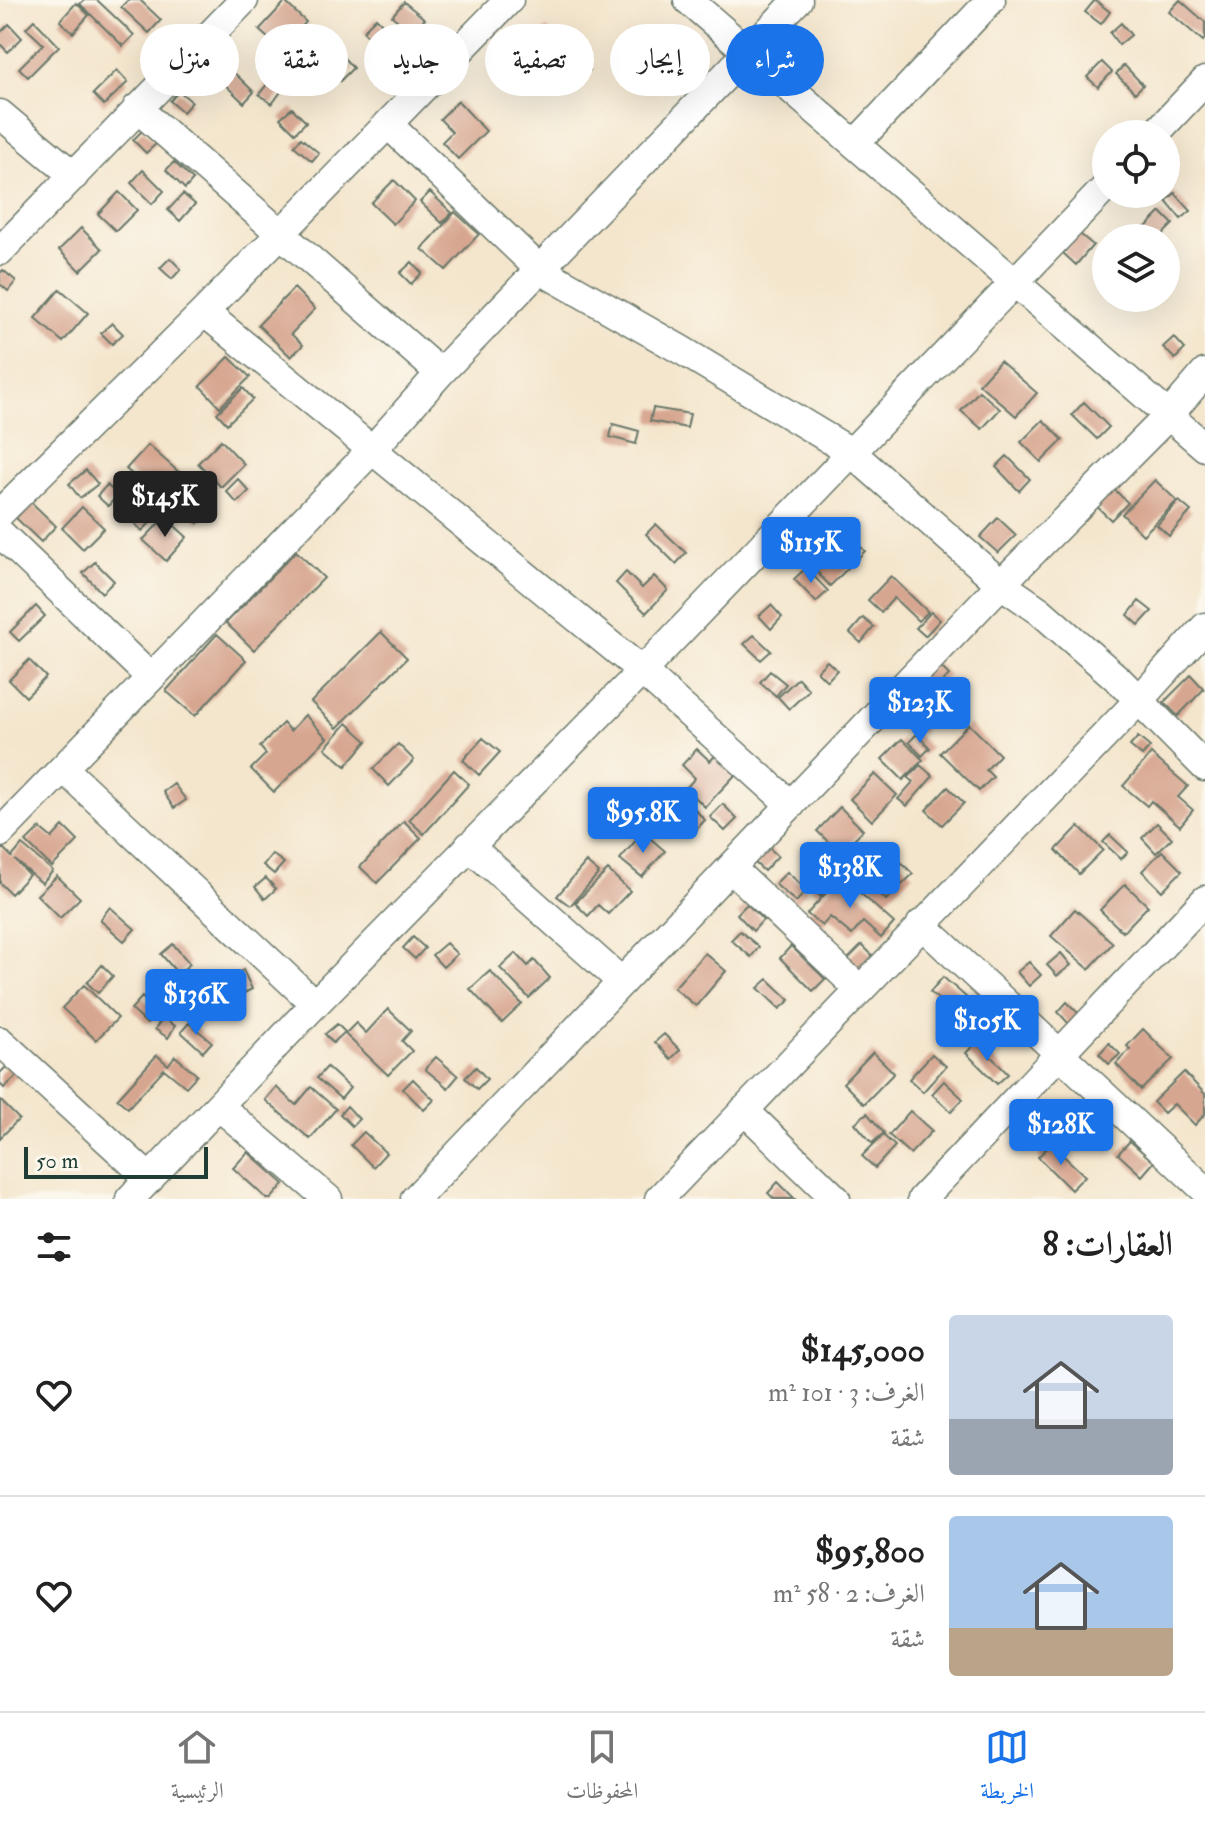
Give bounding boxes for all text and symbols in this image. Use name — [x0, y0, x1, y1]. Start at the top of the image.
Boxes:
chip: منزل — [140, 24, 239, 96]
chip: شقة — [255, 24, 348, 96]
chip: جديد — [364, 24, 469, 96]
chip: تصفية — [485, 24, 594, 96]
chip: إيجار — [610, 24, 710, 96]
chip: شراء — [726, 24, 824, 96]
map controls — [1092, 120, 1180, 312]
button: locate — [1092, 120, 1180, 208]
button: layers — [1092, 224, 1180, 312]
pin: $145K — [109, 471, 221, 539]
text: $145K — [131, 481, 199, 513]
pin: $115K — [755, 517, 867, 585]
text: $115K — [780, 527, 842, 559]
pin: $123K — [864, 677, 976, 745]
text: $123K — [887, 687, 953, 719]
pin: $95.8K — [578, 787, 708, 855]
text: $95.8K — [606, 797, 680, 829]
pin: $138K — [794, 842, 906, 910]
text: $138K — [818, 852, 882, 884]
pin: $136K — [140, 969, 252, 1037]
text: $136K — [163, 979, 229, 1011]
pin: $105K — [931, 995, 1043, 1063]
text: $105K — [954, 1005, 1020, 1037]
pin: $128K — [1005, 1099, 1117, 1167]
text: $128K — [1027, 1109, 1095, 1141]
scale bar — [24, 1143, 208, 1179]
text: 50 m — [36, 1147, 78, 1175]
text: العقارات: 8 — [1043, 1223, 1173, 1266]
icon: filters — [32, 1225, 76, 1269]
text: $145,000 — [801, 1329, 925, 1372]
icon: home — [1013, 1347, 1109, 1443]
icon: heart — [32, 1373, 76, 1417]
text: الغرف: 3 · 101 m² — [768, 1377, 925, 1409]
text: شقة — [891, 1422, 925, 1454]
text: $95,800 — [815, 1530, 925, 1573]
icon: home — [1013, 1548, 1109, 1644]
icon: heart — [32, 1574, 76, 1618]
text: الغرف: 2 · 58 m² — [773, 1578, 925, 1610]
text: شقة — [891, 1623, 925, 1655]
tab: الرئيسية — [171, 1725, 224, 1812]
tab: المحفوظات — [566, 1725, 638, 1812]
tab: الخريطة — [980, 1725, 1034, 1812]

